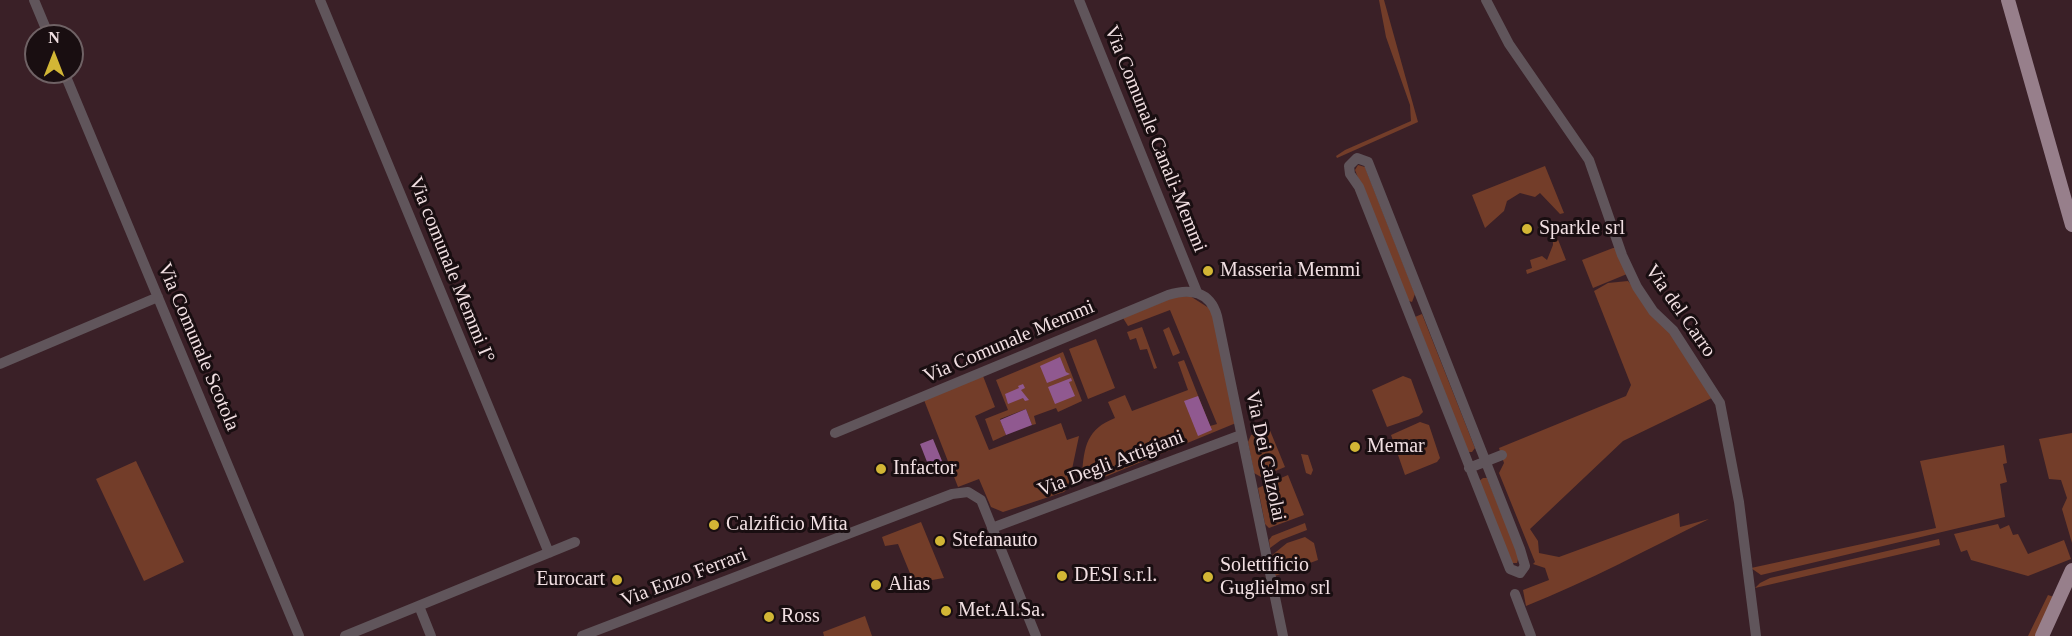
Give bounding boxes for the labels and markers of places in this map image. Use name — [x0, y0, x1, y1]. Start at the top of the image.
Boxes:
place label: Sparkle srl — [1539, 217, 1625, 241]
marker: Sparkle srl — [1520, 222, 1534, 236]
place label: Masseria Memmi — [1220, 259, 1361, 283]
marker: Masseria Memmi — [1201, 264, 1215, 278]
place label: Memar — [1367, 435, 1425, 459]
marker: Memar — [1348, 440, 1362, 454]
place label: Infactor — [893, 457, 956, 481]
marker: Infactor — [874, 462, 888, 476]
place label: Calzificio Mita — [726, 513, 848, 537]
marker: Calzificio Mita — [707, 518, 721, 532]
place label: Stefanauto — [952, 529, 1038, 553]
marker: Stefanauto — [933, 534, 947, 548]
place label: Solettificio Guglielmo srl — [1220, 554, 1331, 601]
place label: DESI s.r.l. — [1074, 564, 1157, 588]
place label: Eurocart — [536, 568, 605, 592]
marker: DESI s.r.l. — [1055, 569, 1069, 583]
marker: Solettificio Guglielmo srl — [1201, 570, 1215, 584]
marker: Eurocart — [610, 573, 624, 587]
place label: Alias — [888, 573, 930, 597]
marker: Alias — [869, 578, 883, 592]
place label: Met.Al.Sa. — [958, 599, 1045, 623]
marker: Met.Al.Sa. — [939, 604, 953, 618]
place label: Ross — [781, 605, 820, 629]
marker: Ross — [762, 610, 776, 624]

